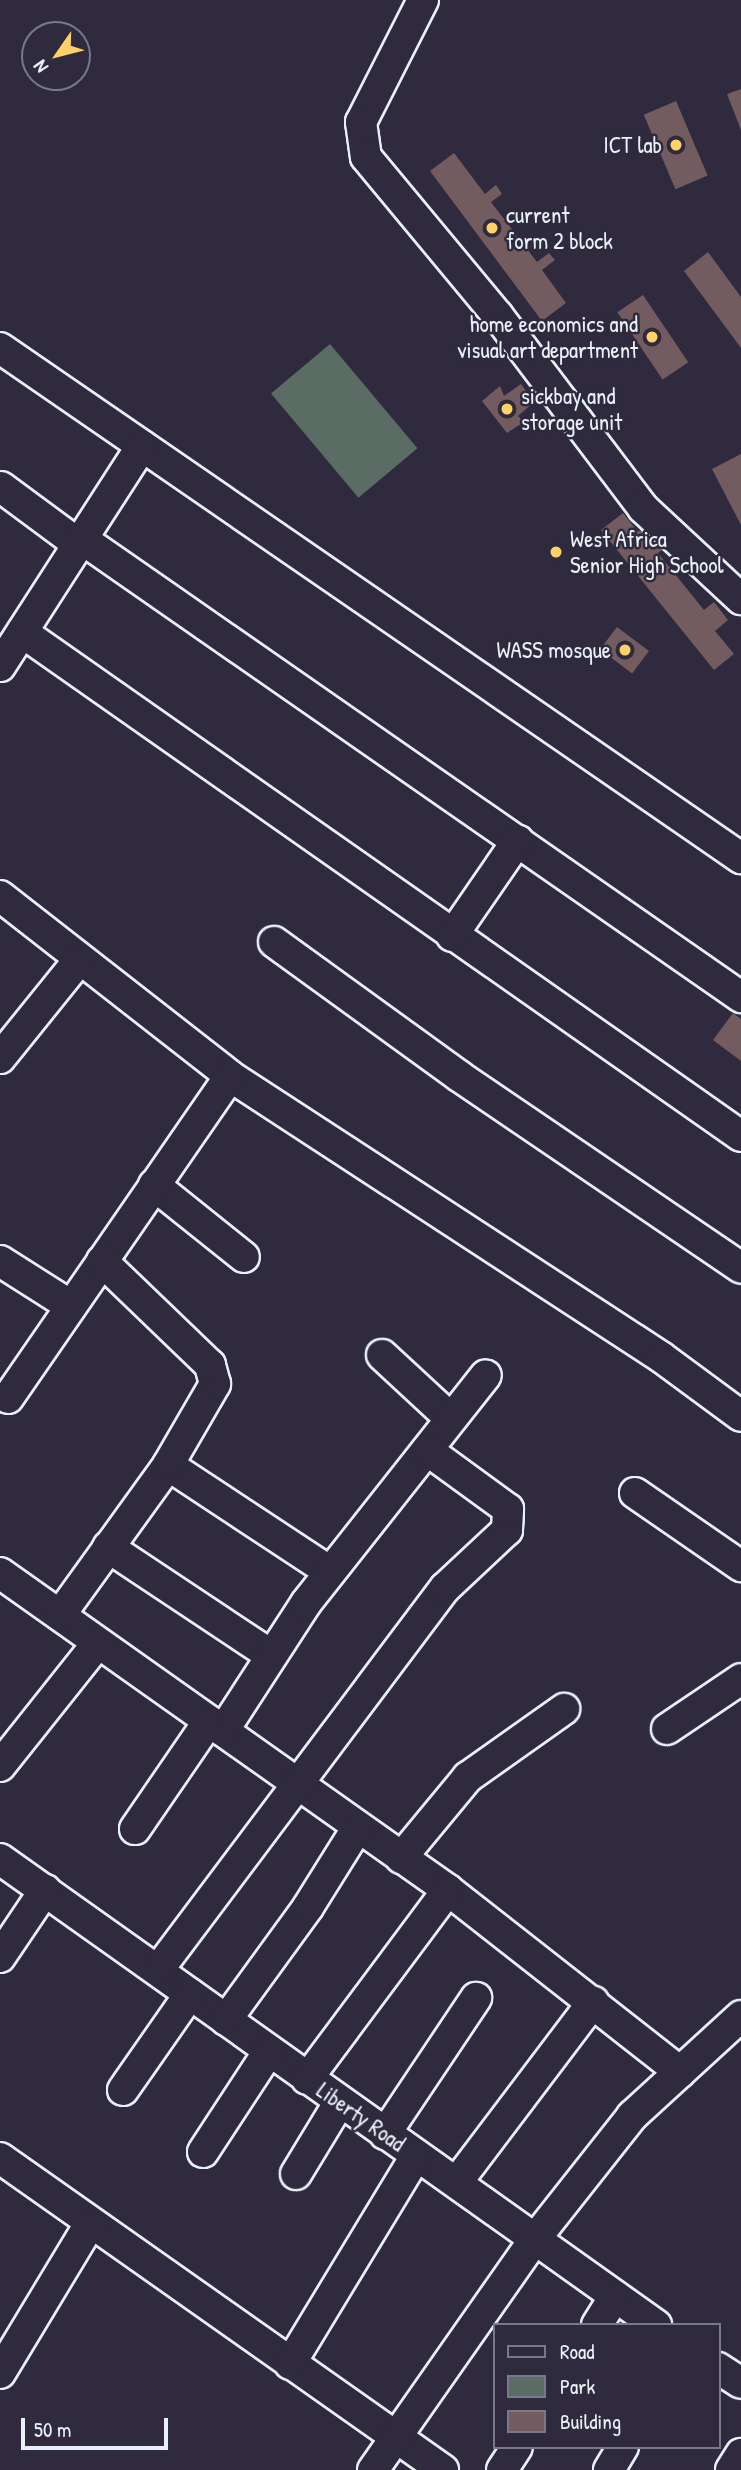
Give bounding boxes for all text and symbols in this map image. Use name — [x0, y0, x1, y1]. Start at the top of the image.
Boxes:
north arrow — [21, 21, 91, 91]
text: N — [27, 55, 54, 79]
place label: ICT lab — [603, 131, 662, 159]
marker: ICT lab — [668, 137, 684, 153]
place label: current form 2 block — [506, 201, 613, 255]
marker: current form 2 block — [484, 220, 500, 236]
place label: home economics and visual art department — [457, 310, 638, 364]
marker: home economics and visual art department — [644, 329, 660, 345]
place label: sickbay and storage unit — [521, 382, 622, 436]
marker: sickbay and storage unit — [499, 401, 515, 417]
place label: West Africa Senior High School — [570, 525, 724, 579]
marker: West Africa Senior High School — [548, 544, 564, 560]
place label: WASS mosque — [496, 636, 611, 664]
marker: WASS mosque — [617, 642, 633, 658]
street label: Liberty Road — [311, 2076, 411, 2158]
legend — [492, 2323, 720, 2449]
text: Road — [560, 2337, 594, 2366]
text: Park — [560, 2372, 595, 2401]
scale bar — [24, 2404, 172, 2448]
text: Building — [560, 2407, 621, 2436]
text: 50 m — [34, 2415, 71, 2444]

